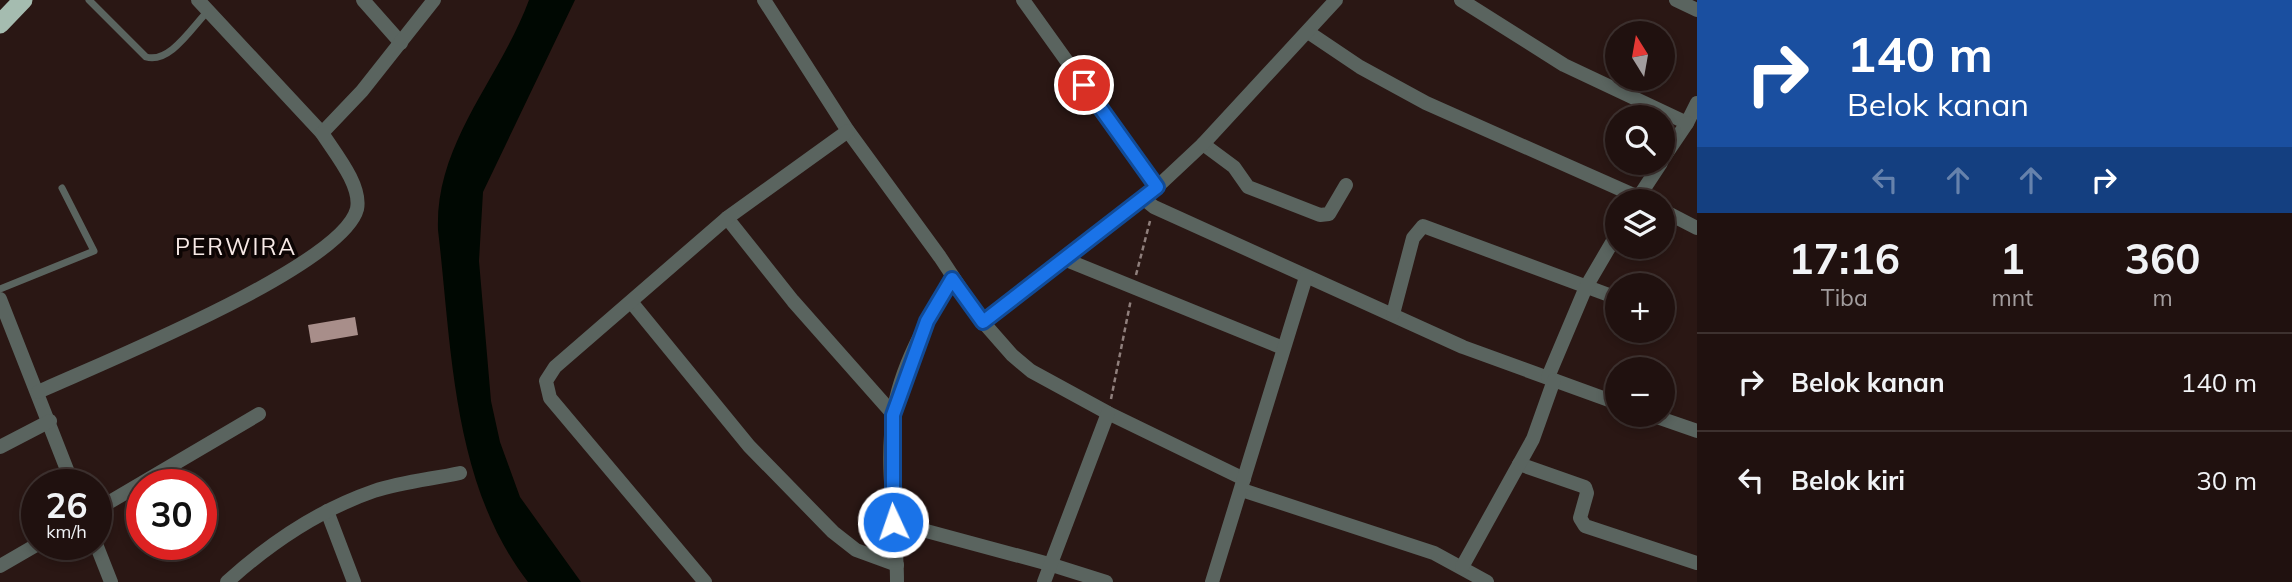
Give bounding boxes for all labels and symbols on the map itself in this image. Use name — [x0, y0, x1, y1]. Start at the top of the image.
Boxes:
north arrow — [1605, 21, 1675, 91]
pin — [1054, 55, 1114, 115]
district label: PERWIRA — [175, 232, 297, 261]
speed limit sign: 30 — [126, 469, 217, 560]
position arrow — [856, 485, 930, 559]

